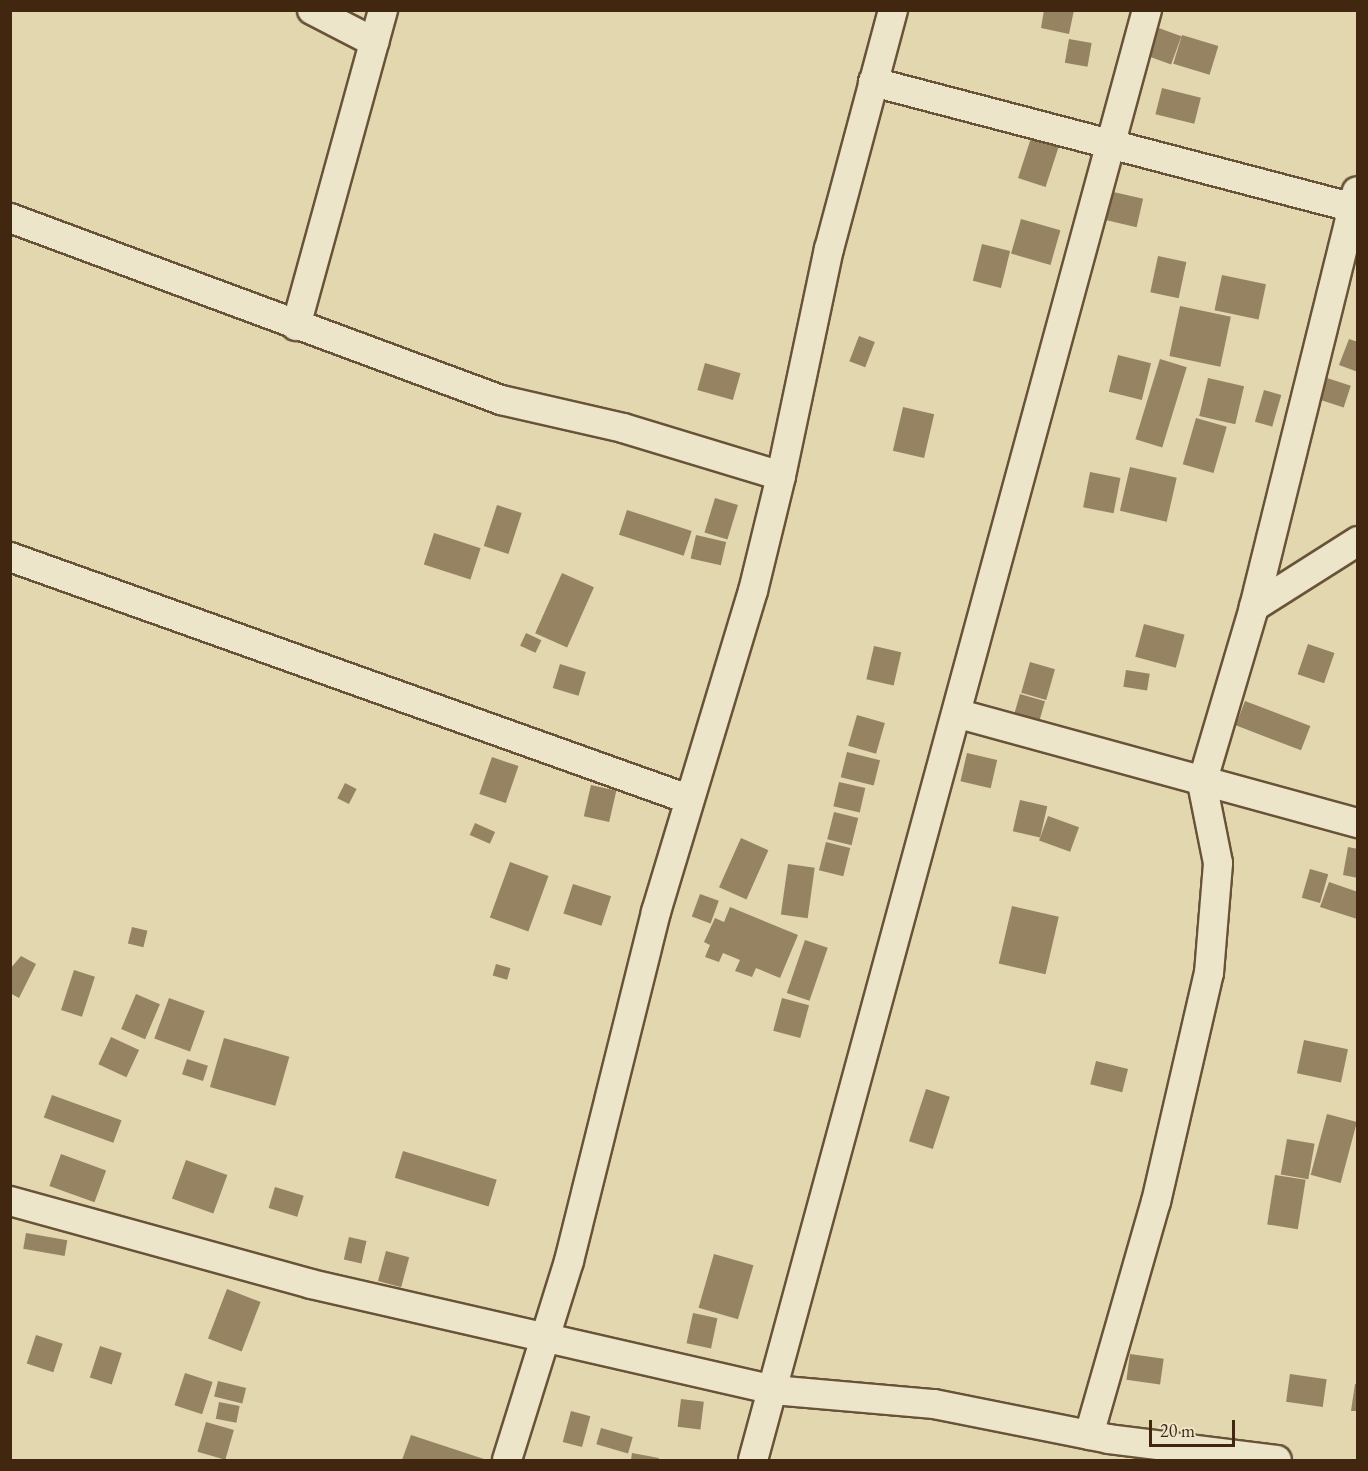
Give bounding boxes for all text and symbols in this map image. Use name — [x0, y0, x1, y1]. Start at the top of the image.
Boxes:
scale bar — [1152, 1408, 1238, 1446]
text: 20 m — [1160, 1419, 1195, 1442]

